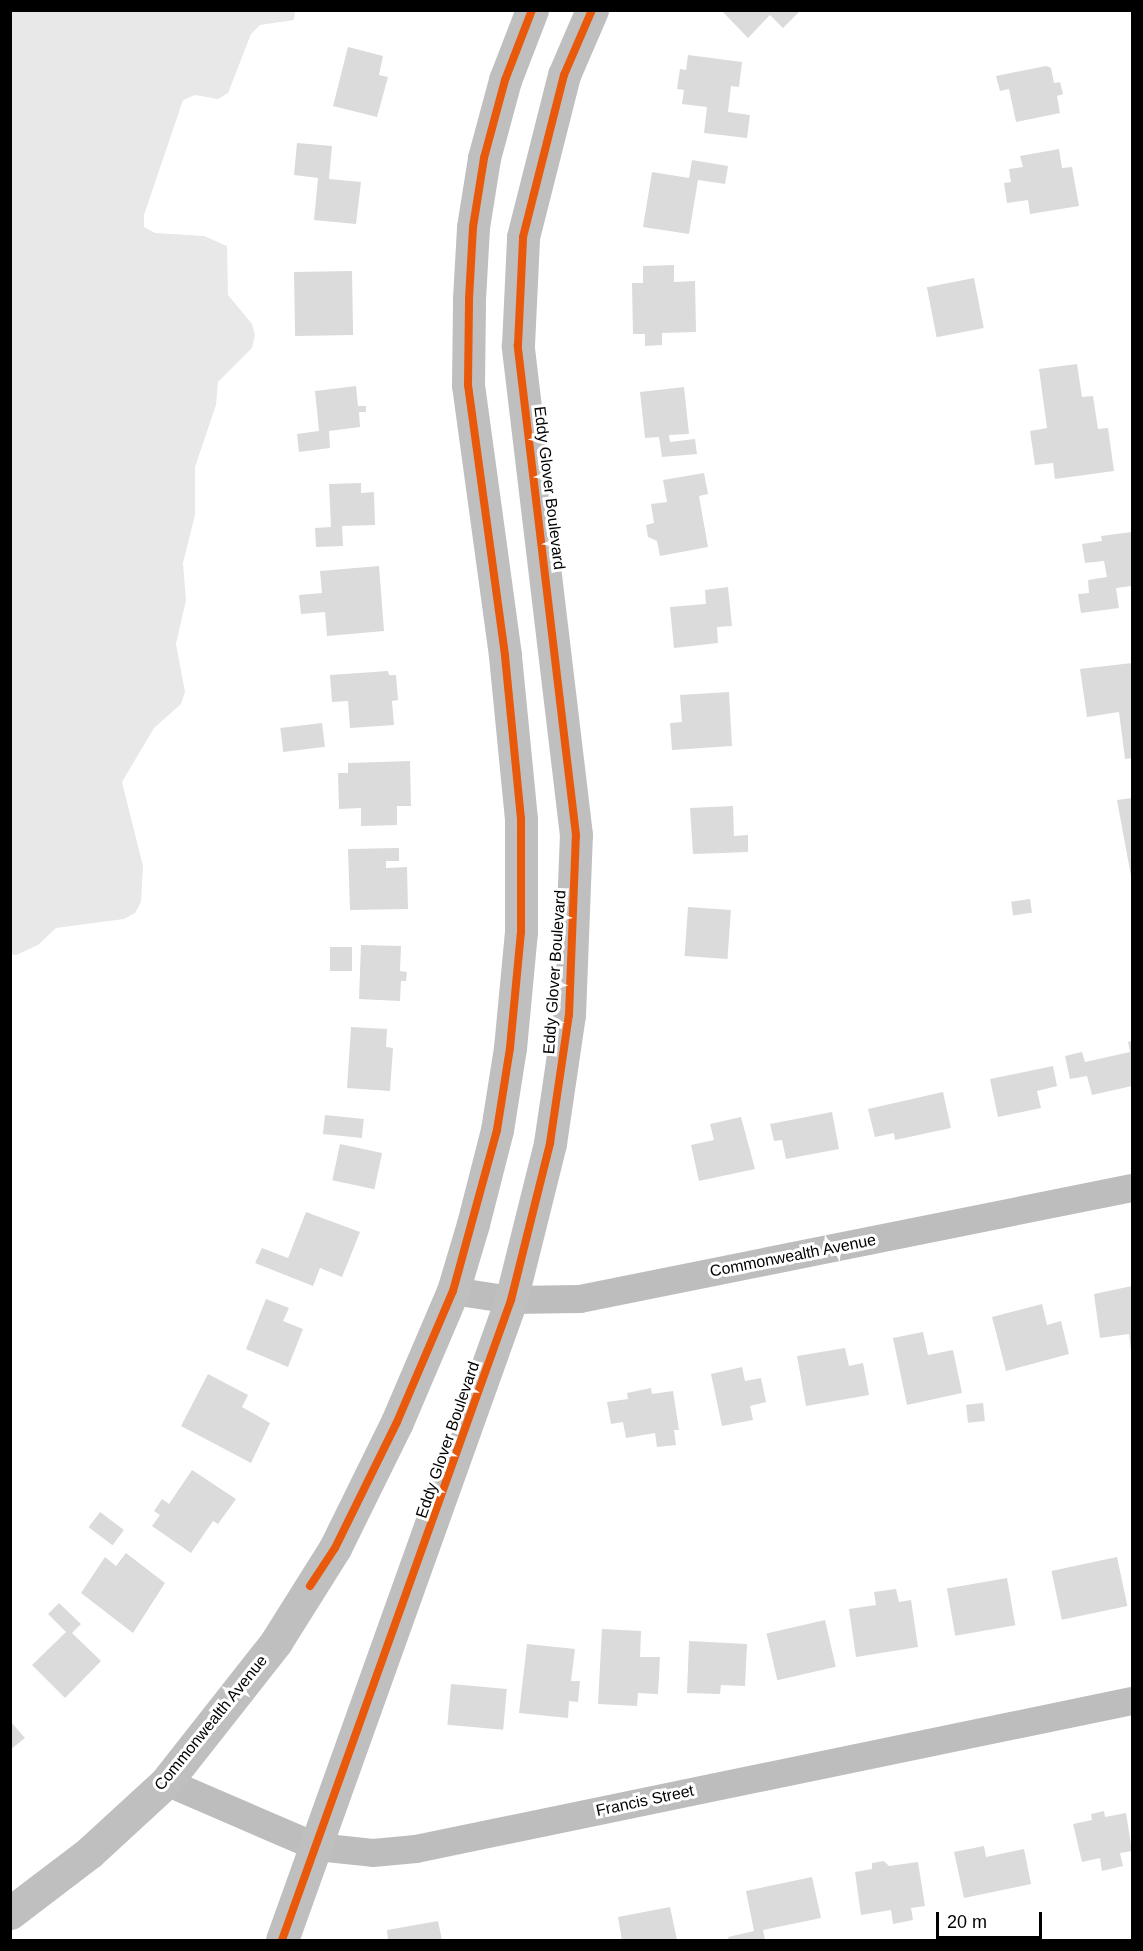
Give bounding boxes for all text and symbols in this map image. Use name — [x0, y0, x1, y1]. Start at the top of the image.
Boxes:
street label: Eddy Glover Boulevard — [529, 405, 569, 571]
street label: Eddy Glover Boulevard — [540, 889, 570, 1055]
street label: Commonwealth Avenue — [708, 1230, 878, 1282]
street label: Eddy Glover Boulevard — [412, 1359, 484, 1521]
street label: Commonwealth Avenue — [150, 1651, 272, 1795]
street label: Francis Street — [594, 1781, 696, 1821]
scale bar — [939, 1900, 1046, 1938]
text: 20 m — [947, 1912, 987, 1932]

